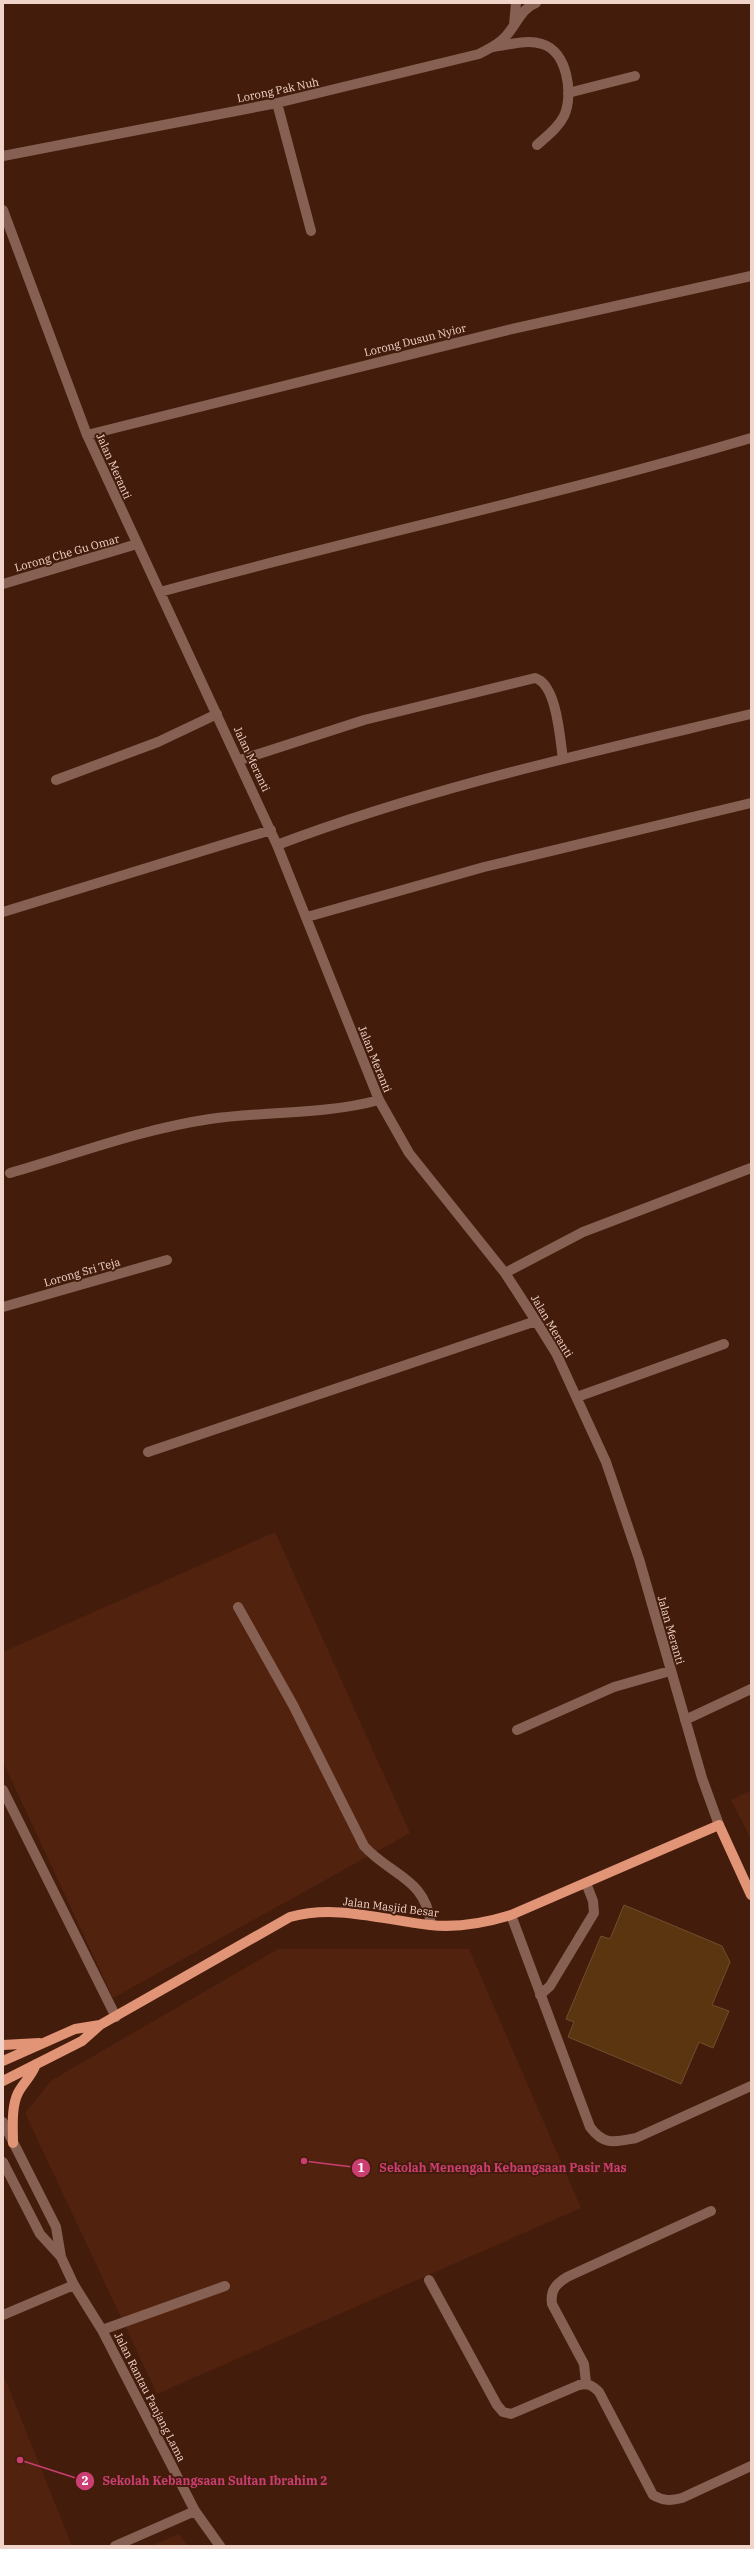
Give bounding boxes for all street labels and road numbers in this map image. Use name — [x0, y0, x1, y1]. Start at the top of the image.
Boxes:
street label: Lorong Pak Nuh — [236, 74, 320, 106]
street label: Lorong Dusun Nyior — [363, 321, 468, 359]
street label: Jalan Meranti — [93, 431, 135, 502]
street label: Lorong Che Gu Omar — [13, 531, 121, 575]
street label: Jalan Meranti — [231, 724, 273, 794]
street label: Jalan Meranti — [355, 1024, 395, 1095]
street label: Lorong Sri Teja — [42, 1254, 122, 1290]
street label: Jalan Meranti — [528, 1292, 576, 1360]
street label: Jalan Meranti — [655, 1594, 688, 1666]
street label: Jalan Masjid Besar — [342, 1894, 440, 1920]
street label: Jalan Rantau Panjang Lama — [111, 2330, 189, 2464]

